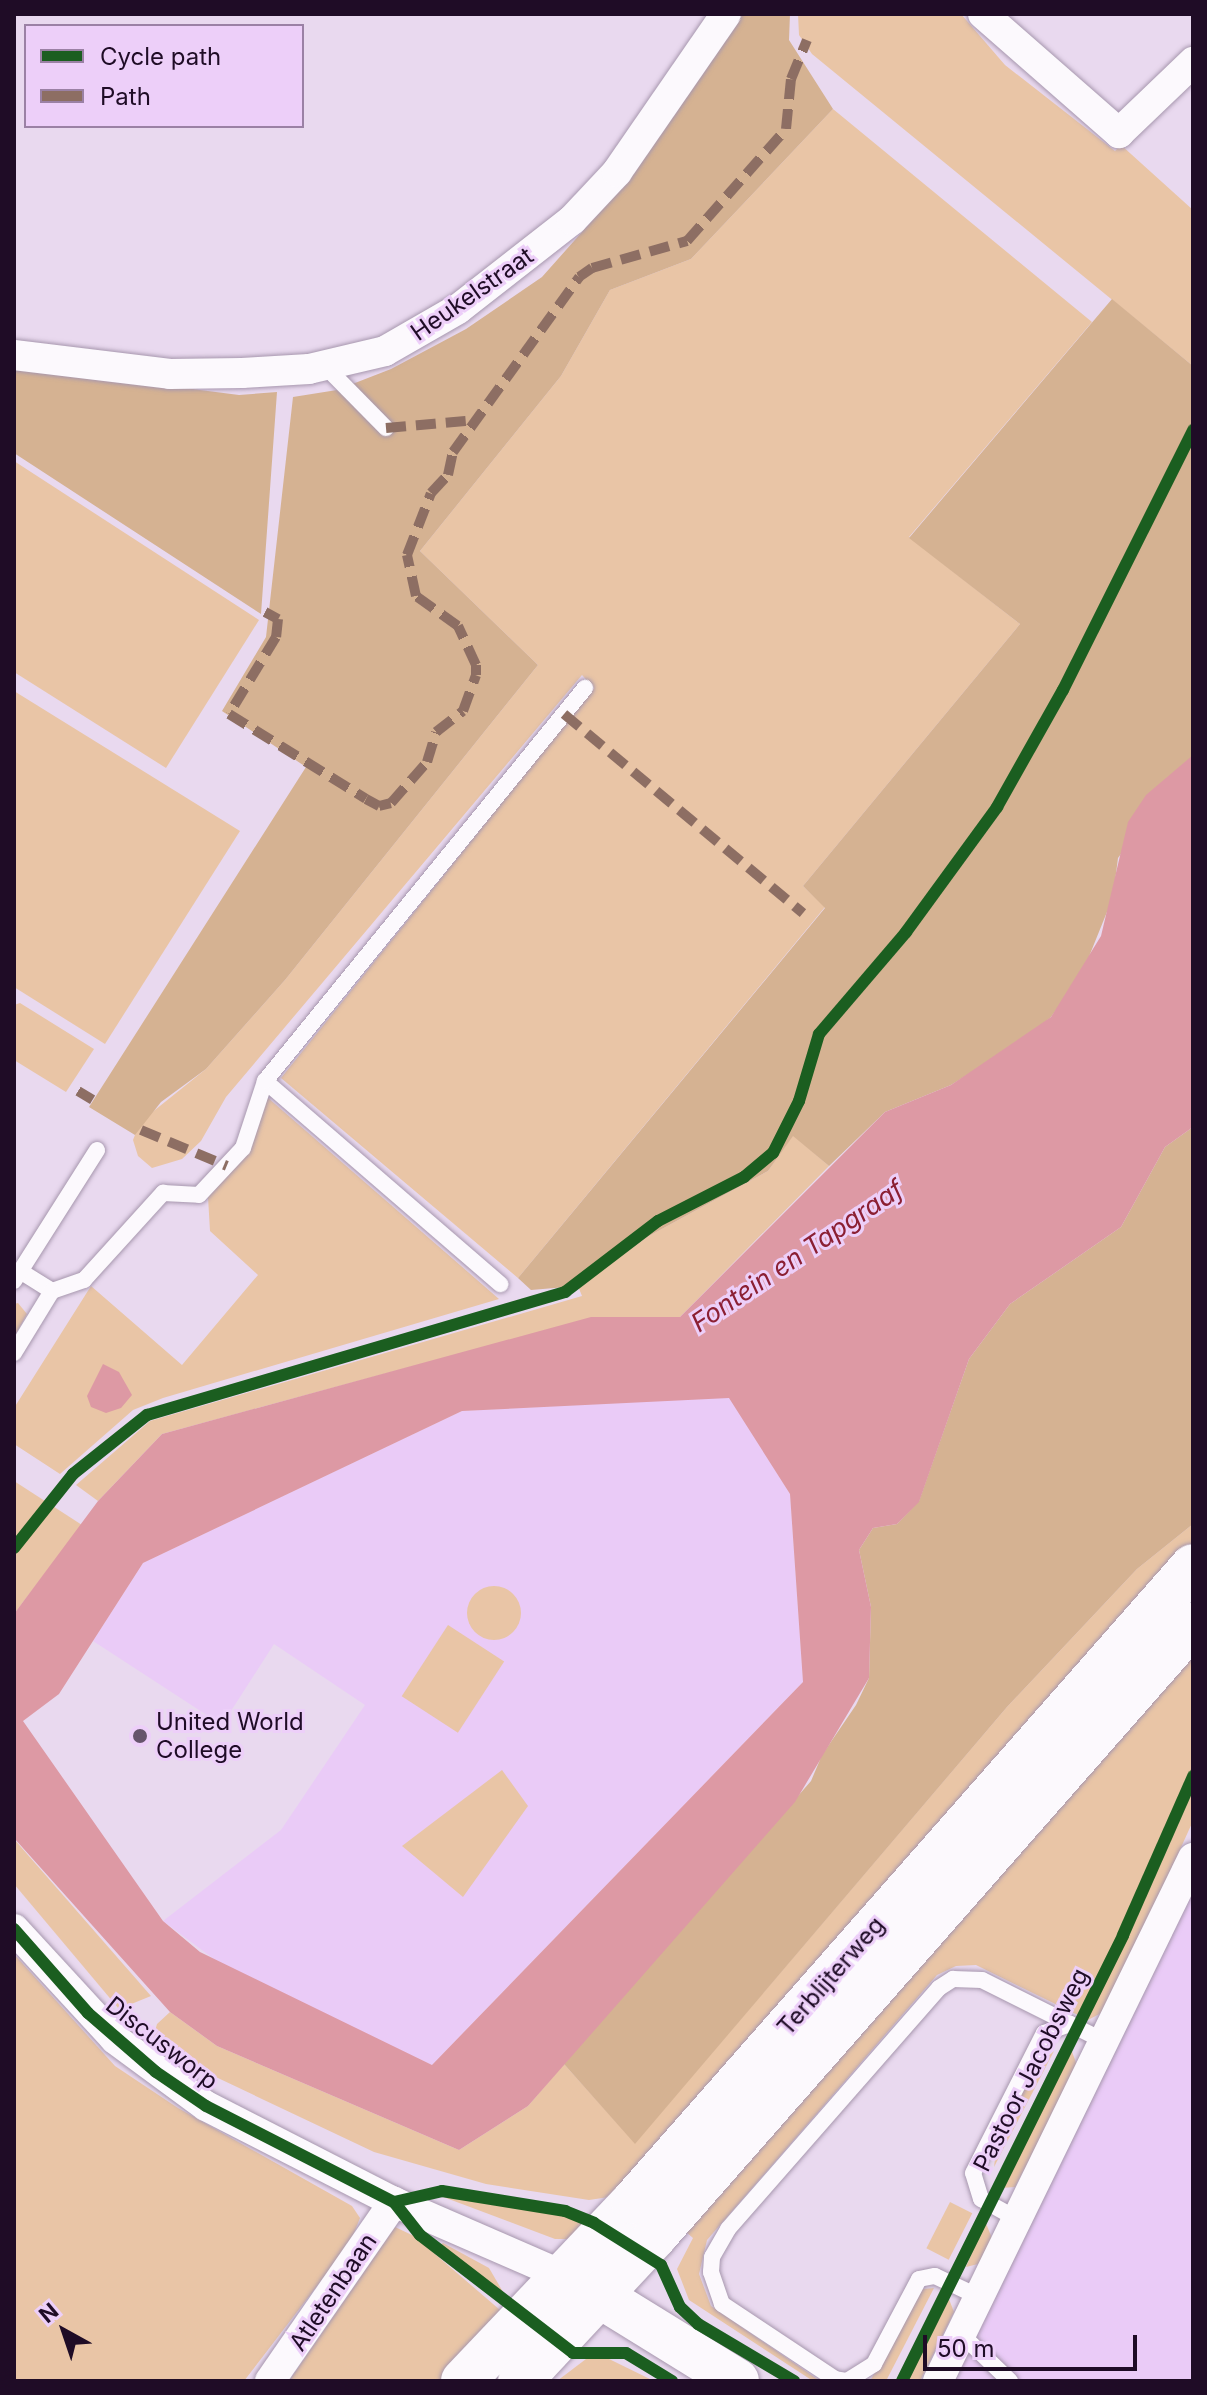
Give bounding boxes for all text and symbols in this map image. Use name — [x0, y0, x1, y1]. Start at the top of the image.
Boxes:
legend — [24, 24, 304, 128]
text: Cycle path — [100, 42, 221, 71]
text: Path — [100, 82, 151, 111]
street label: Heukelstraat — [405, 241, 539, 347]
water label: Fontein en Tapgraaf — [685, 1174, 909, 1338]
place label: United World College — [156, 1708, 304, 1764]
marker: United World College — [131, 1727, 149, 1745]
street label: Terblijterweg — [772, 1911, 890, 2041]
street label: Pastoor Jacobsweg — [967, 1964, 1095, 2176]
street label: Discusworp — [100, 1990, 224, 2096]
street label: Atletenbaan — [283, 2228, 383, 2356]
north arrow — [24, 2291, 104, 2371]
text: N — [34, 2297, 63, 2328]
scale bar — [927, 2319, 1141, 2369]
text: 50 m — [937, 2334, 995, 2363]

